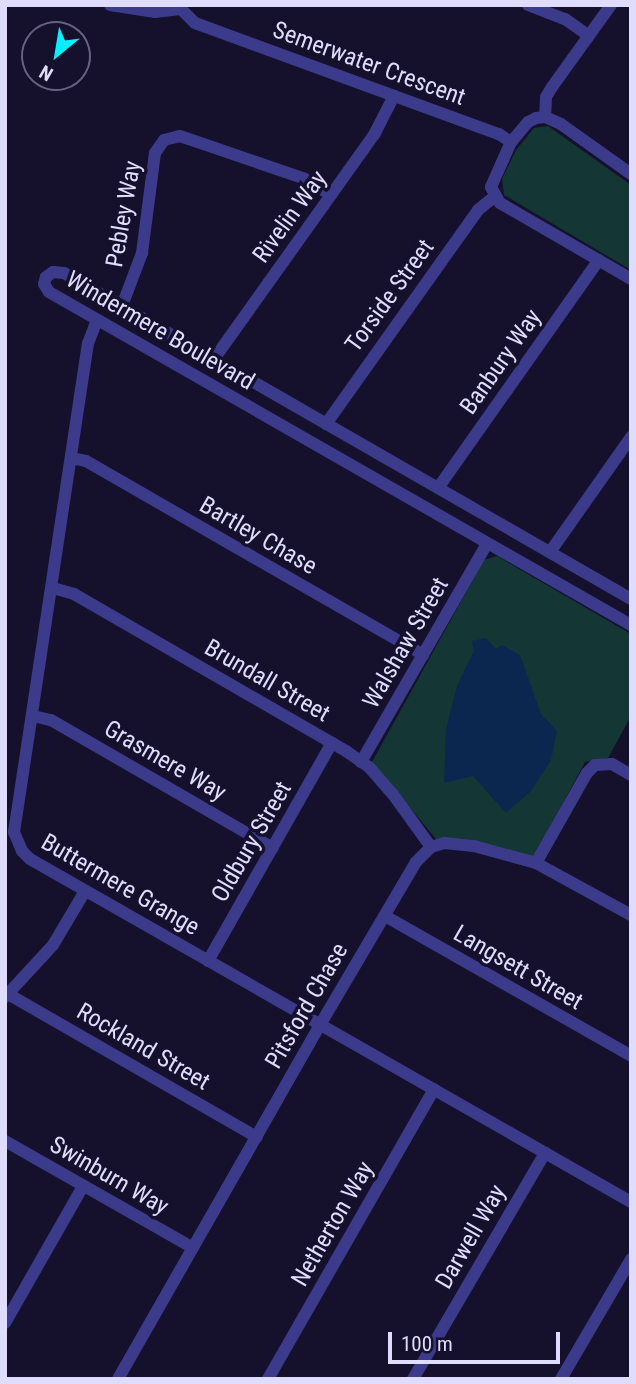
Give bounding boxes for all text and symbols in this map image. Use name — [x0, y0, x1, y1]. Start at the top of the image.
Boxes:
street label: Semerwater Crescent — [269, 16, 469, 112]
north arrow — [21, 21, 91, 91]
text: N — [35, 60, 57, 86]
street label: Pebley Way — [100, 159, 148, 269]
street label: Rivelin Way — [247, 165, 333, 269]
street label: Torside Street — [340, 234, 440, 358]
street label: Windermere Boulevard — [61, 265, 259, 397]
street label: Banbury Way — [454, 304, 548, 420]
street label: Bartley Chase — [194, 491, 322, 581]
street label: Walshaw Street — [357, 572, 455, 714]
street label: Brundall Street — [199, 634, 335, 728]
street label: Grasmere Way — [99, 715, 231, 807]
street label: Oldbury Street — [206, 777, 298, 907]
street label: Buttermere Grange — [36, 828, 204, 942]
street label: Langsett Street — [448, 919, 588, 1017]
street label: Pitsford Chase — [260, 938, 354, 1074]
street label: Rockland Street — [71, 997, 215, 1097]
street label: Swinburn Way — [45, 1130, 173, 1222]
street label: Netherton Way — [286, 1157, 380, 1291]
street label: Darwell Way — [430, 1180, 512, 1294]
scale bar — [391, 1318, 562, 1362]
text: 100 m — [401, 1332, 453, 1356]

